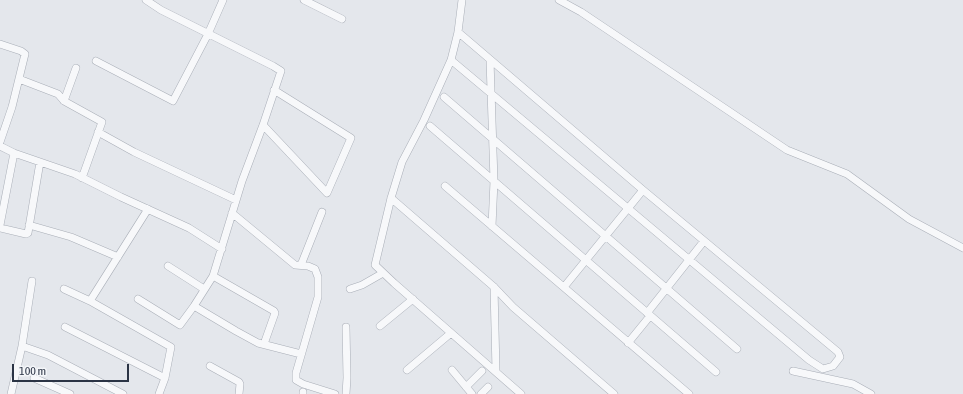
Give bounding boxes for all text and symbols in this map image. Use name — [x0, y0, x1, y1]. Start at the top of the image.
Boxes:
scale bar — [14, 356, 131, 382]
text: 100 m — [19, 364, 46, 378]

